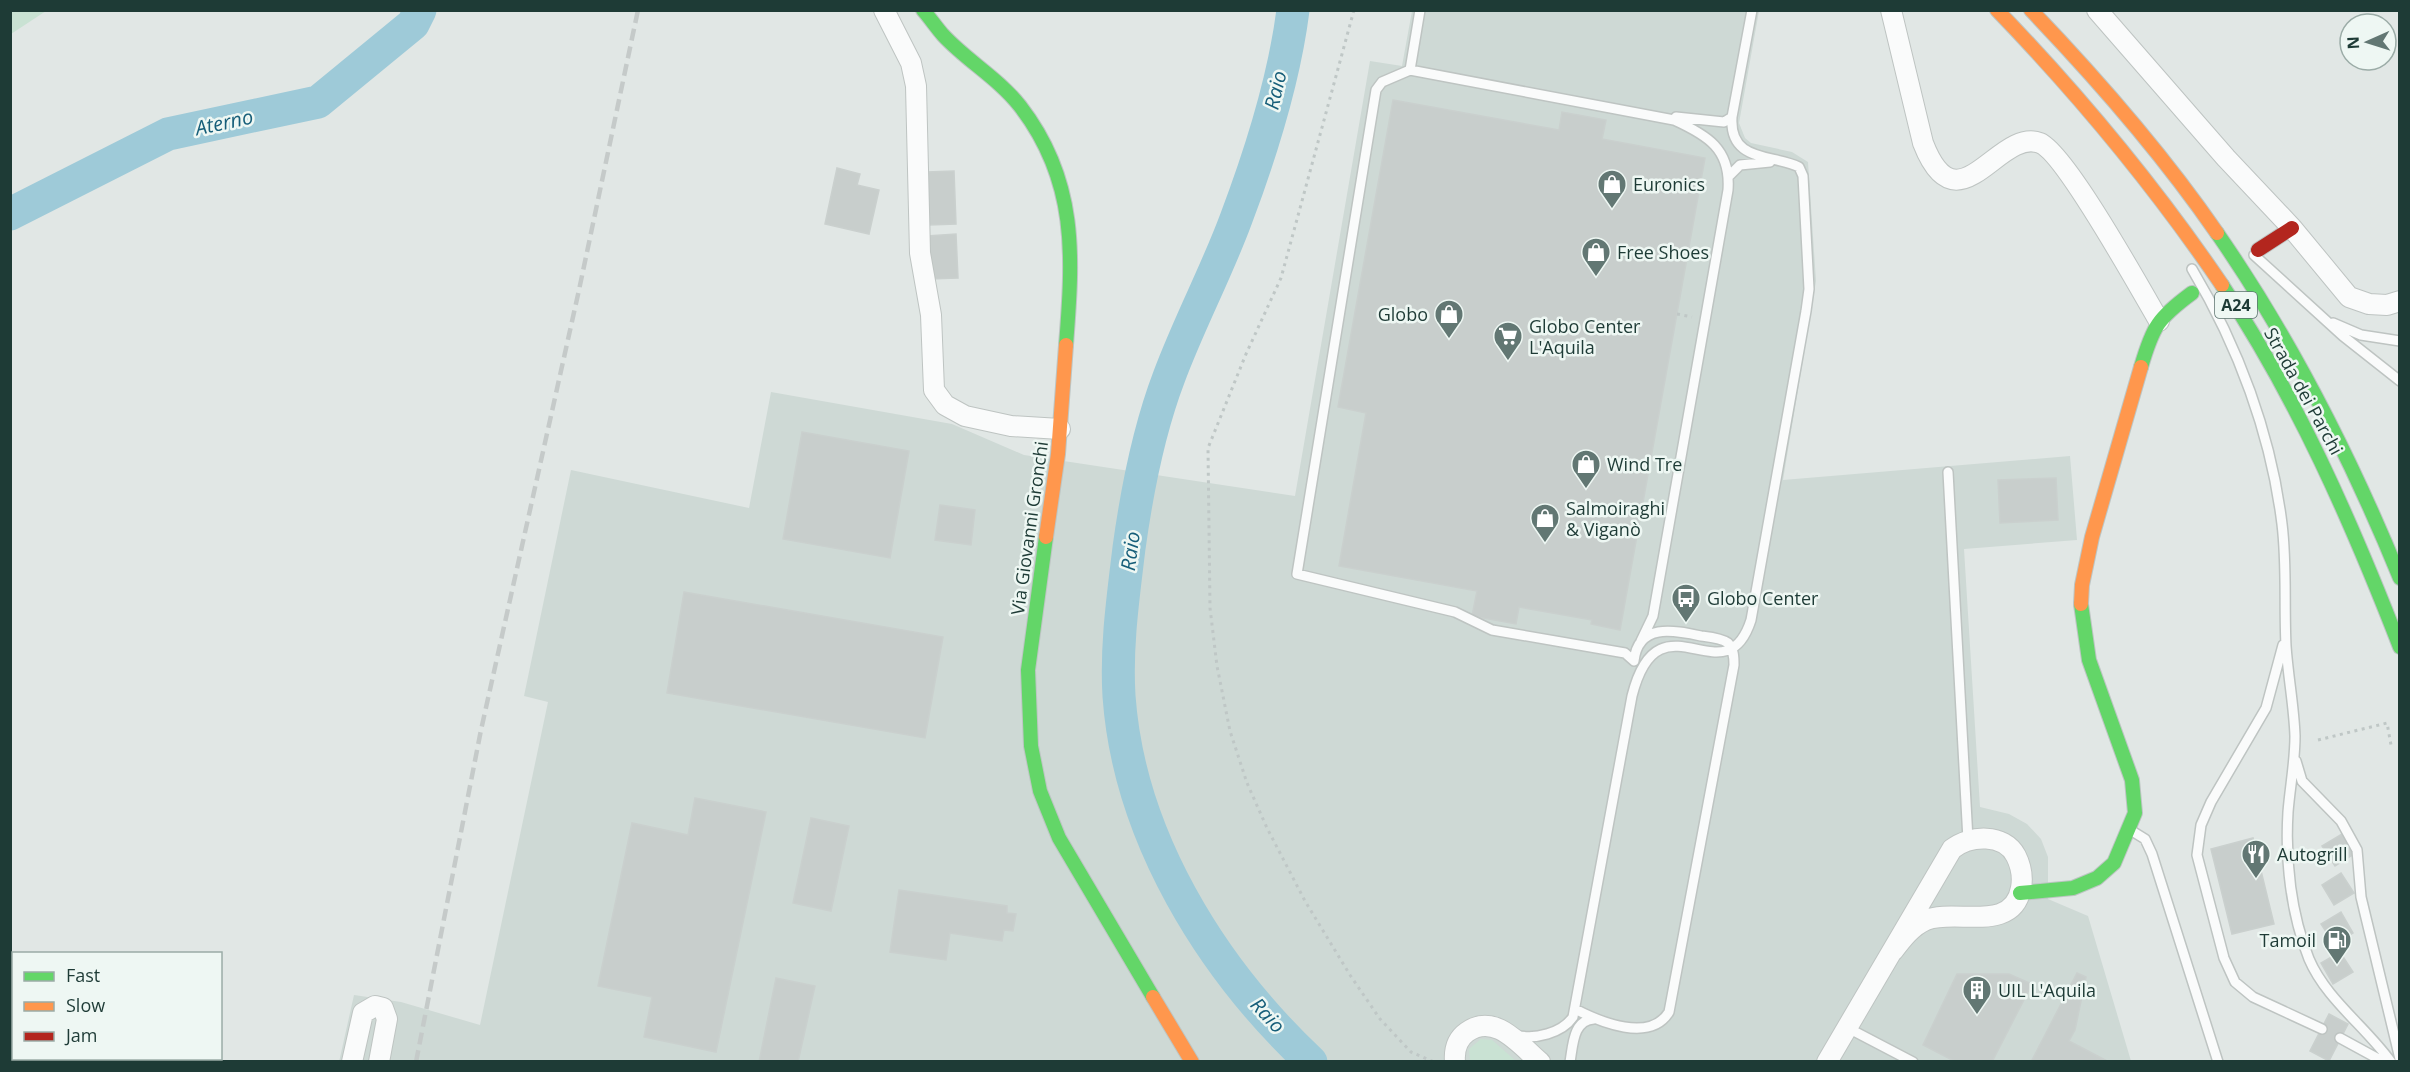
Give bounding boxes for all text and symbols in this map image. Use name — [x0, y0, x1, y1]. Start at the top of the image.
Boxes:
north arrow — [2338, 12, 2398, 72]
text: N — [2342, 36, 2364, 50]
water label: Raio — [1257, 68, 1293, 112]
water label: Aterno — [191, 103, 255, 142]
shop icon: Euronics — [1596, 168, 1628, 210]
place label: Euronics — [1633, 172, 1705, 196]
shop icon: Free Shoes — [1580, 236, 1612, 278]
place label: Free Shoes — [1617, 240, 1709, 264]
road number: A24 — [2215, 292, 2257, 318]
shop icon: Globo — [1433, 298, 1465, 340]
place label: Globo — [1378, 302, 1428, 326]
place label: Globo Center L'Aquila — [1529, 314, 1641, 359]
supermarket icon: Globo Center L'Aquila — [1492, 320, 1524, 362]
street label: Strada dei Parchi — [2259, 323, 2349, 459]
street label: Via Giovanni Gronchi — [1005, 440, 1053, 616]
shop icon: Wind Tre — [1570, 448, 1602, 490]
place label: Wind Tre — [1607, 452, 1682, 476]
place label: Salmoiraghi & Viganò — [1566, 496, 1665, 541]
shop icon: Salmoiraghi & Viganò — [1529, 502, 1561, 544]
water label: Raio — [1114, 530, 1146, 572]
bus stop icon: Globo Center — [1670, 582, 1702, 624]
place label: Globo Center — [1707, 586, 1819, 610]
restaurant icon: Autogrill — [2240, 838, 2272, 880]
place label: Autogrill — [2277, 842, 2347, 866]
fuel station icon: Tamoil — [2321, 924, 2353, 966]
place label: Tamoil — [2260, 928, 2316, 952]
legend — [12, 952, 222, 1060]
text: Fast — [66, 963, 100, 987]
building icon: UIL L'Aquila — [1961, 974, 1993, 1016]
place label: UIL L'Aquila — [1998, 978, 2096, 1002]
water label: Raio — [1245, 992, 1291, 1038]
text: Slow — [66, 993, 105, 1017]
text: Jam — [64, 1023, 98, 1047]

